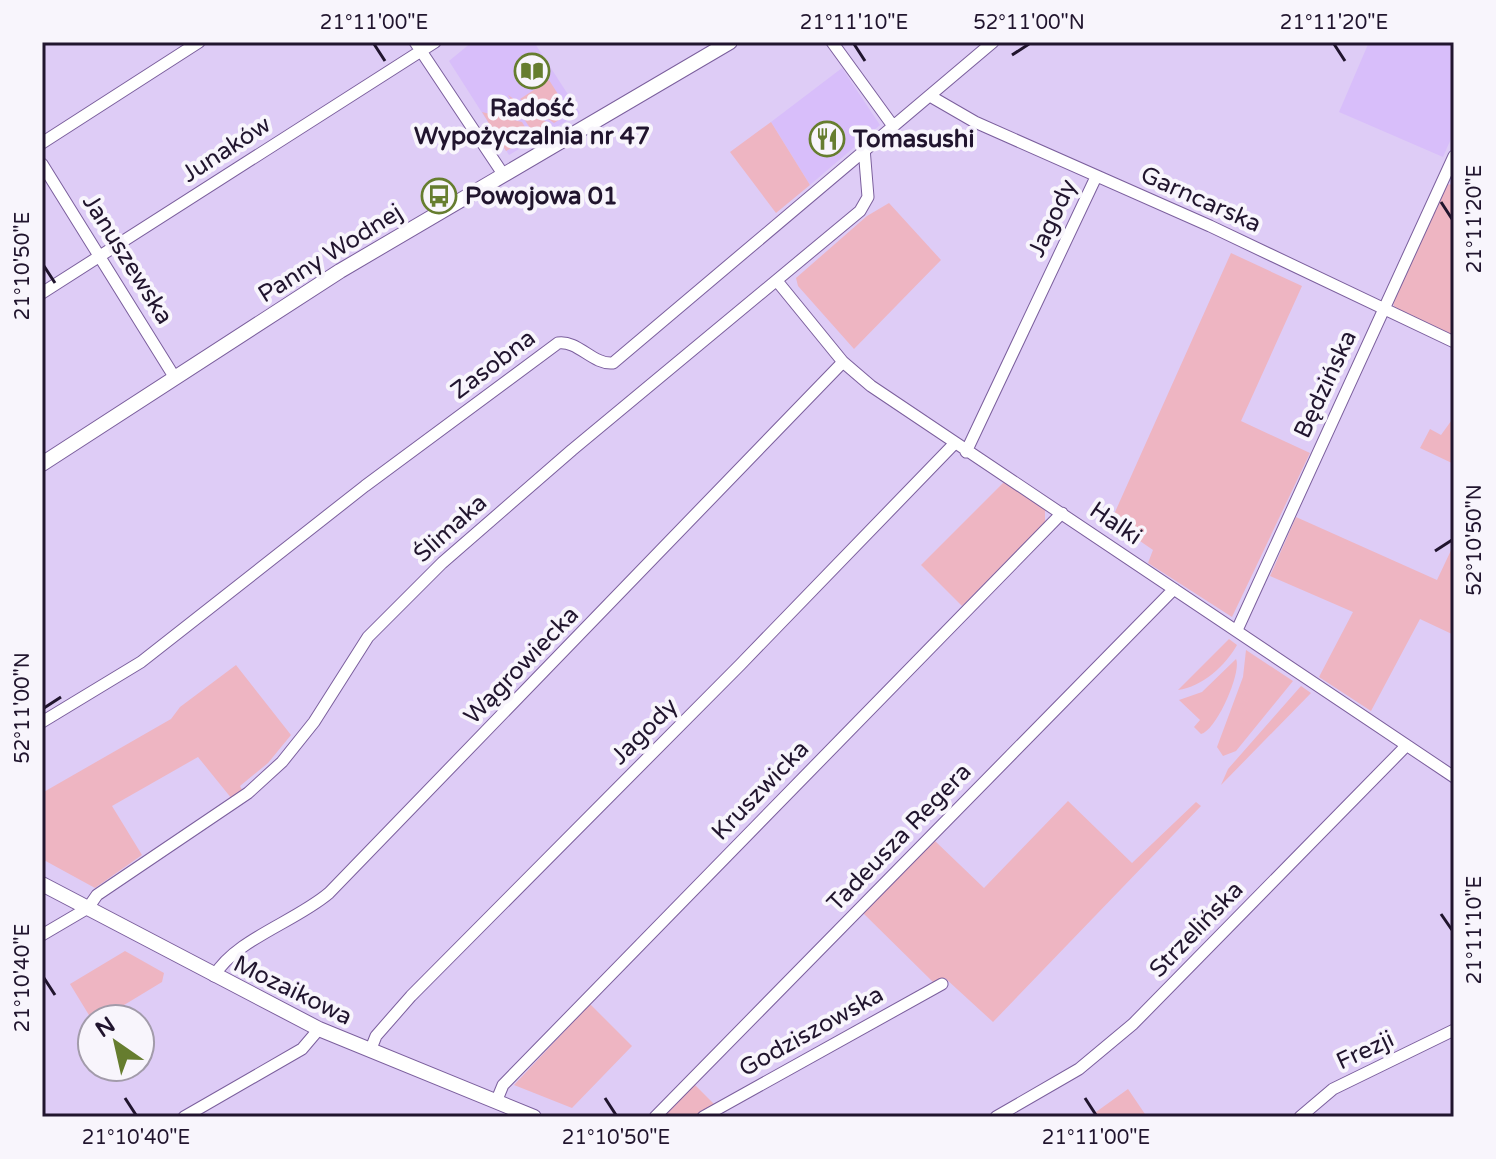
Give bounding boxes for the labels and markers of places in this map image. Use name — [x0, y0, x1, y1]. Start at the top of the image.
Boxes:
library icon: Radość Wypożyczalnia nr 47 — [513, 52, 551, 90]
place label: Radość Wypożyczalnia nr 47 — [414, 94, 650, 151]
restaurant icon: Tomasushi — [808, 120, 846, 158]
place label: Tomasushi — [852, 125, 974, 154]
bus stop icon: Powojowa 01 — [420, 177, 458, 215]
place label: Powojowa 01 — [465, 182, 618, 211]

